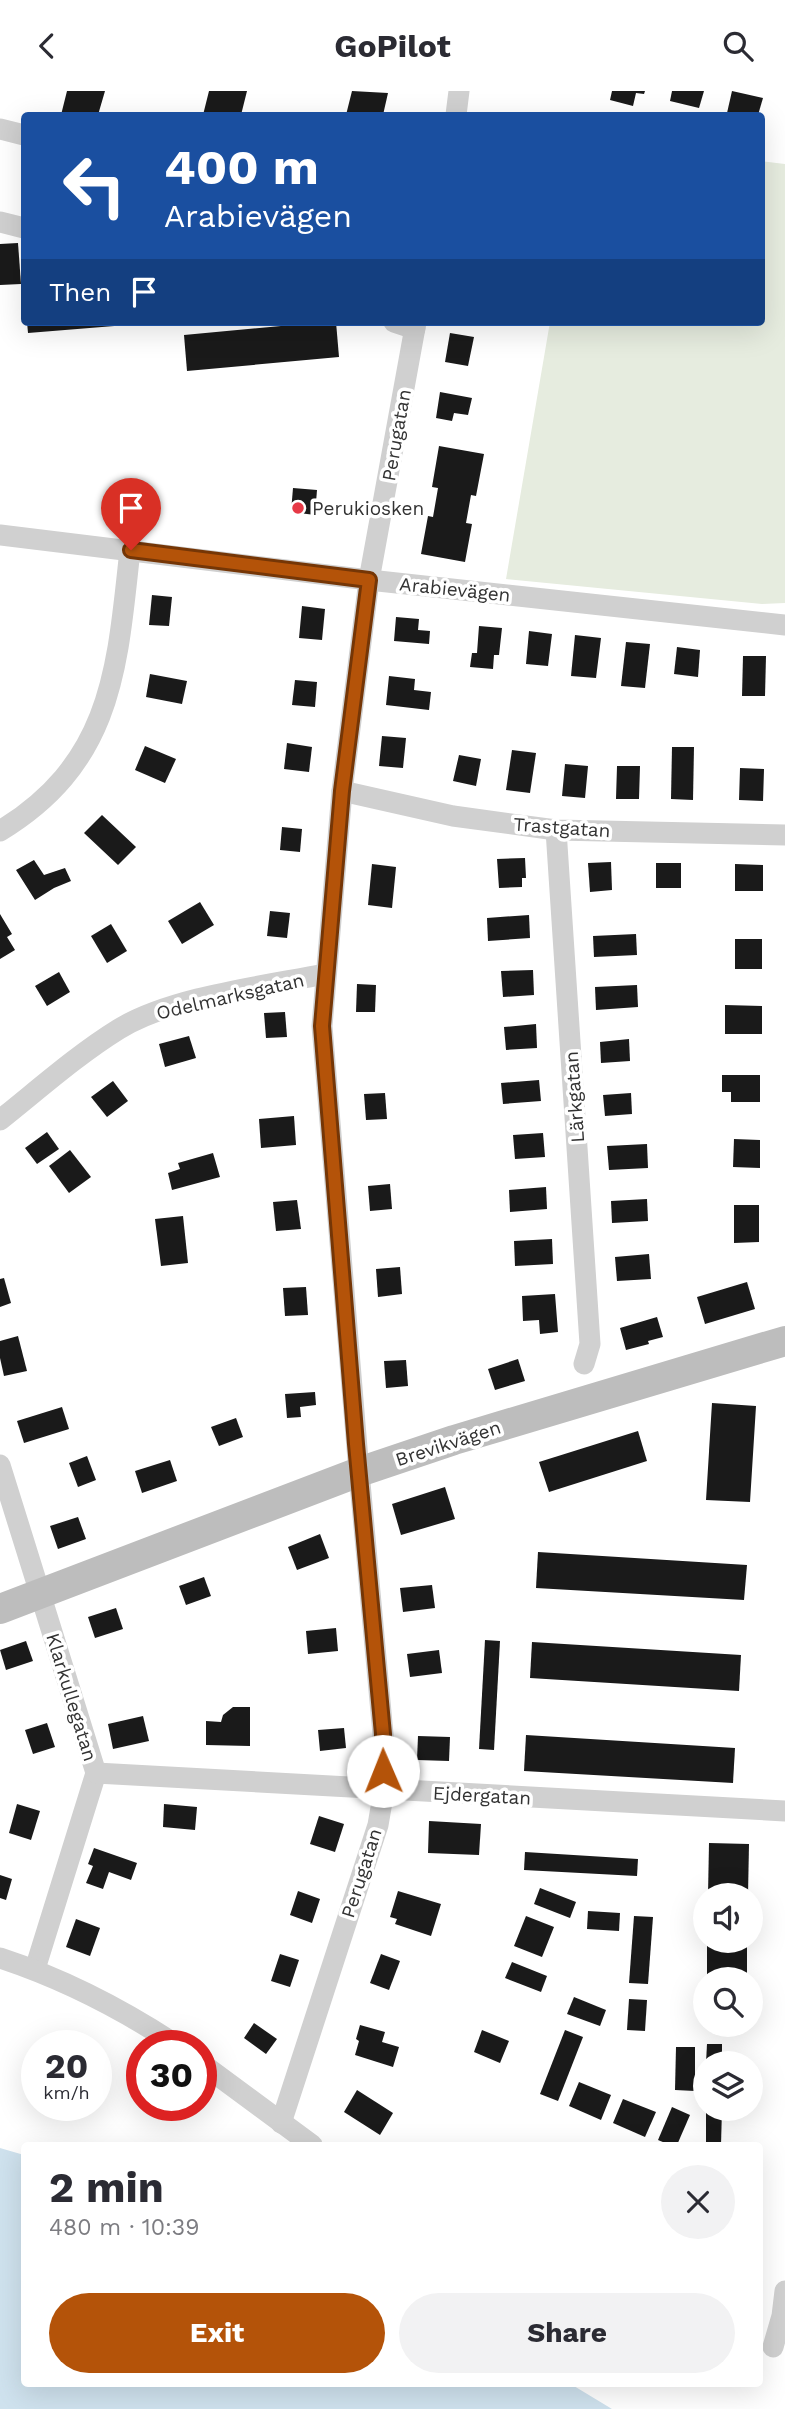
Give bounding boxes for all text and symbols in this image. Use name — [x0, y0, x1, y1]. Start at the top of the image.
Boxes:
icon: back — [28, 27, 66, 65]
text: GoPilot — [334, 27, 451, 65]
icon: search — [719, 27, 757, 65]
text: 400 m — [164, 138, 319, 196]
icon: left — [49, 140, 140, 231]
text: Arabievägen — [164, 197, 352, 235]
icon: arrive — [125, 273, 163, 311]
text: Then — [49, 277, 111, 307]
street label: Perugatan — [377, 387, 416, 483]
pin — [101, 478, 161, 550]
icon: arrive — [112, 489, 150, 527]
place label: Perukiosken — [312, 497, 424, 520]
marker: Perukiosken — [290, 500, 306, 516]
street label: Arabievägen — [398, 572, 512, 607]
street label: Trastgatan — [513, 813, 611, 842]
street label: Odelmarksgatan — [154, 968, 306, 1025]
street label: Lärkgatan — [560, 1050, 589, 1143]
street label: Brevikvägen — [393, 1416, 504, 1471]
street label: Klarkullegatan — [41, 1630, 102, 1764]
position arrow — [346, 1734, 420, 1808]
street label: Ejdergatan — [432, 1781, 532, 1810]
street label: Perugatan — [336, 1825, 387, 1921]
map controls — [693, 1883, 763, 2121]
button: sound — [693, 1883, 763, 1953]
button: search — [693, 1967, 763, 2037]
speed limit sign: 30 — [126, 2030, 217, 2121]
text: 20 — [45, 2045, 88, 2087]
button: layers — [693, 2051, 763, 2121]
text: km/h — [43, 2082, 90, 2103]
text: 2 min — [49, 2163, 164, 2212]
button: close — [661, 2165, 735, 2239]
text: 480 m · 10:39 — [49, 2214, 199, 2241]
button: Exit — [49, 2293, 385, 2373]
button: Share — [399, 2293, 735, 2373]

